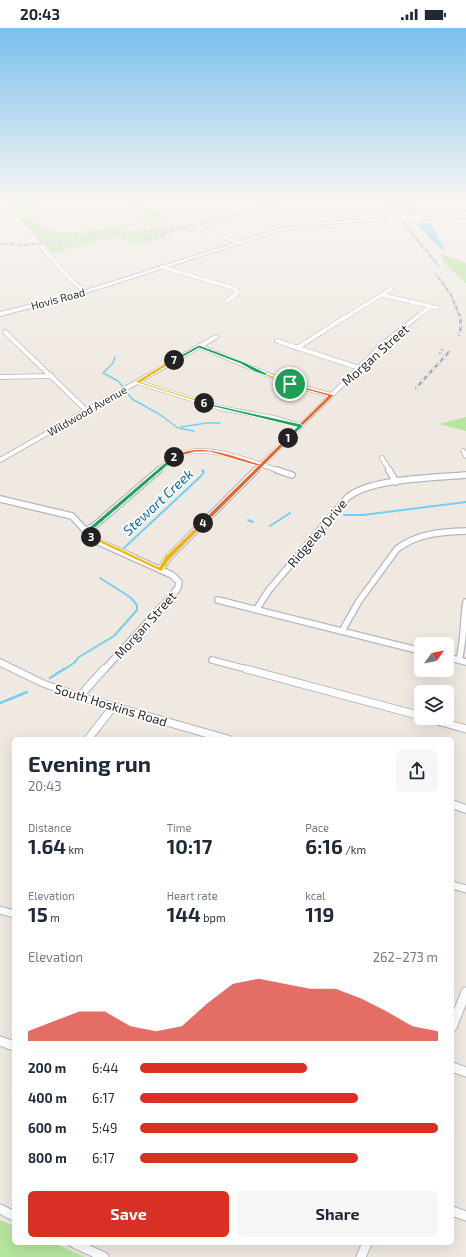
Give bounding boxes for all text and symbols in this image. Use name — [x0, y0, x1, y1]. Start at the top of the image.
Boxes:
text: 20:43 — [20, 5, 60, 23]
street label: Hovis Road — [29, 285, 86, 312]
street label: Morgan Street — [338, 321, 412, 389]
pin: 7 — [164, 350, 184, 370]
text: 7 — [171, 353, 177, 366]
pin — [273, 367, 307, 401]
icon: arrive — [279, 373, 301, 395]
street label: Wildwood Avenue — [45, 382, 129, 439]
pin: 6 — [194, 393, 214, 413]
text: 6 — [201, 396, 207, 409]
pin: 1 — [278, 428, 298, 448]
text: 1 — [286, 431, 290, 444]
pin: 2 — [164, 447, 184, 467]
text: 2 — [171, 450, 177, 463]
water label: Stewart Creek — [119, 465, 196, 539]
street label: Ridgeley Drive — [284, 496, 350, 570]
pin: 4 — [193, 513, 213, 533]
text: 4 — [199, 516, 207, 529]
pin: 3 — [81, 527, 101, 547]
text: 3 — [88, 530, 94, 543]
street label: Morgan Street — [111, 588, 179, 662]
north arrow — [414, 637, 454, 677]
map controls — [414, 637, 454, 725]
street label: South Hoskins Road — [53, 680, 169, 730]
button: layers — [414, 685, 454, 725]
text: Evening run — [28, 750, 151, 776]
button: share — [396, 750, 438, 792]
text: 20:43 — [28, 778, 61, 794]
text: Distance — [28, 821, 71, 834]
text: Time — [167, 821, 191, 834]
text: Pace — [305, 821, 329, 834]
text: 1.64 — [28, 834, 66, 858]
text: 10:17 — [167, 834, 212, 858]
text: 6:16 — [305, 834, 343, 858]
text: km — [66, 843, 84, 856]
text: /km — [343, 843, 366, 856]
text: Elevation — [28, 889, 75, 902]
text: Heart rate — [167, 889, 218, 902]
text: kcal — [305, 889, 325, 902]
text: 15 — [28, 902, 48, 926]
text: 144 — [167, 902, 201, 926]
text: 119 — [305, 902, 334, 926]
text: m — [48, 911, 60, 924]
text: bpm — [201, 911, 226, 924]
text: Elevation — [28, 949, 83, 965]
text: 262–273 m — [373, 949, 438, 965]
text: 200 m — [28, 1060, 66, 1076]
text: 6:44 — [92, 1060, 119, 1076]
text: 400 m — [28, 1090, 67, 1106]
text: 6:17 — [92, 1090, 114, 1106]
text: 600 m — [28, 1120, 66, 1136]
text: 5:49 — [92, 1120, 117, 1136]
text: 800 m — [28, 1150, 67, 1166]
text: 6:17 — [92, 1150, 114, 1166]
button: Save — [28, 1191, 229, 1237]
button: Share — [237, 1191, 438, 1237]

